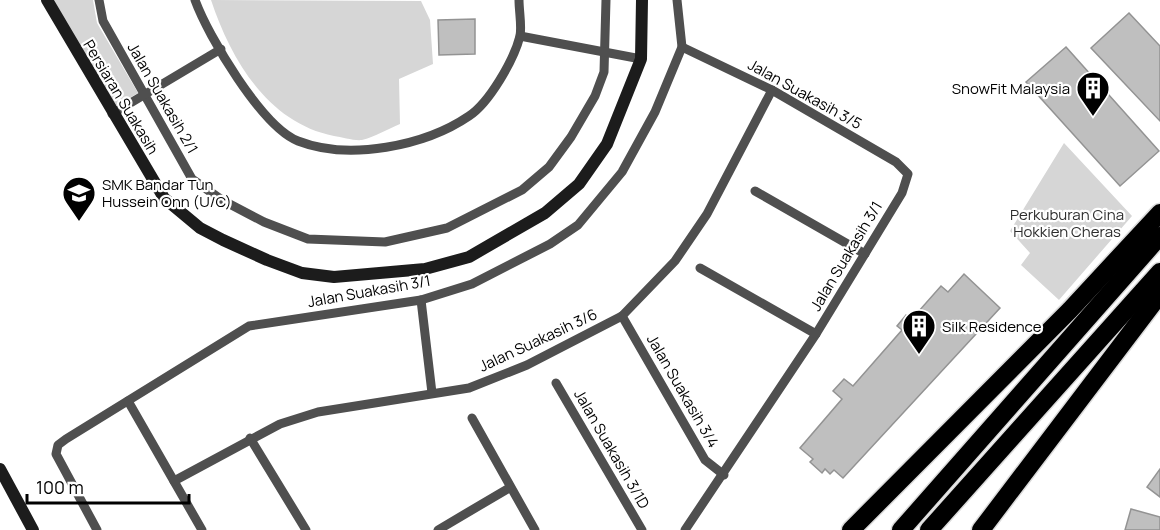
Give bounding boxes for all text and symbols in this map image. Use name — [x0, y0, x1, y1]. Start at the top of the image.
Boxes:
street label: Persiaran Suakasih — [78, 36, 164, 158]
street label: Jalan Suakasih 2/1 — [123, 39, 203, 157]
street label: Jalan Suakasih 3/5 — [744, 54, 866, 134]
building icon: SnowFit Malaysia — [1075, 70, 1111, 117]
place label: SnowFit Malaysia — [952, 78, 1070, 99]
place label: SMK Bandar Tun Hussein Onn (U/C) — [102, 174, 232, 212]
school or university icon: SMK Bandar Tun Hussein Onn (U/C) — [61, 175, 97, 222]
street label: Jalan Suakasih 3/1 — [805, 197, 887, 315]
park label: Perkuburan Cina Hokkien Cheras — [1010, 204, 1124, 242]
street label: Jalan Suakasih 3/1 — [306, 270, 432, 312]
street label: Jalan Suakasih 3/6 — [476, 303, 600, 377]
building icon: Silk Residence — [901, 308, 937, 355]
place label: Silk Residence — [942, 316, 1042, 337]
street label: Jalan Suakasih 3/4 — [642, 331, 724, 452]
street label: Jalan Suakasih 3/1D — [569, 385, 655, 513]
scale bar — [27, 467, 189, 505]
text: 100 m — [36, 475, 84, 499]

